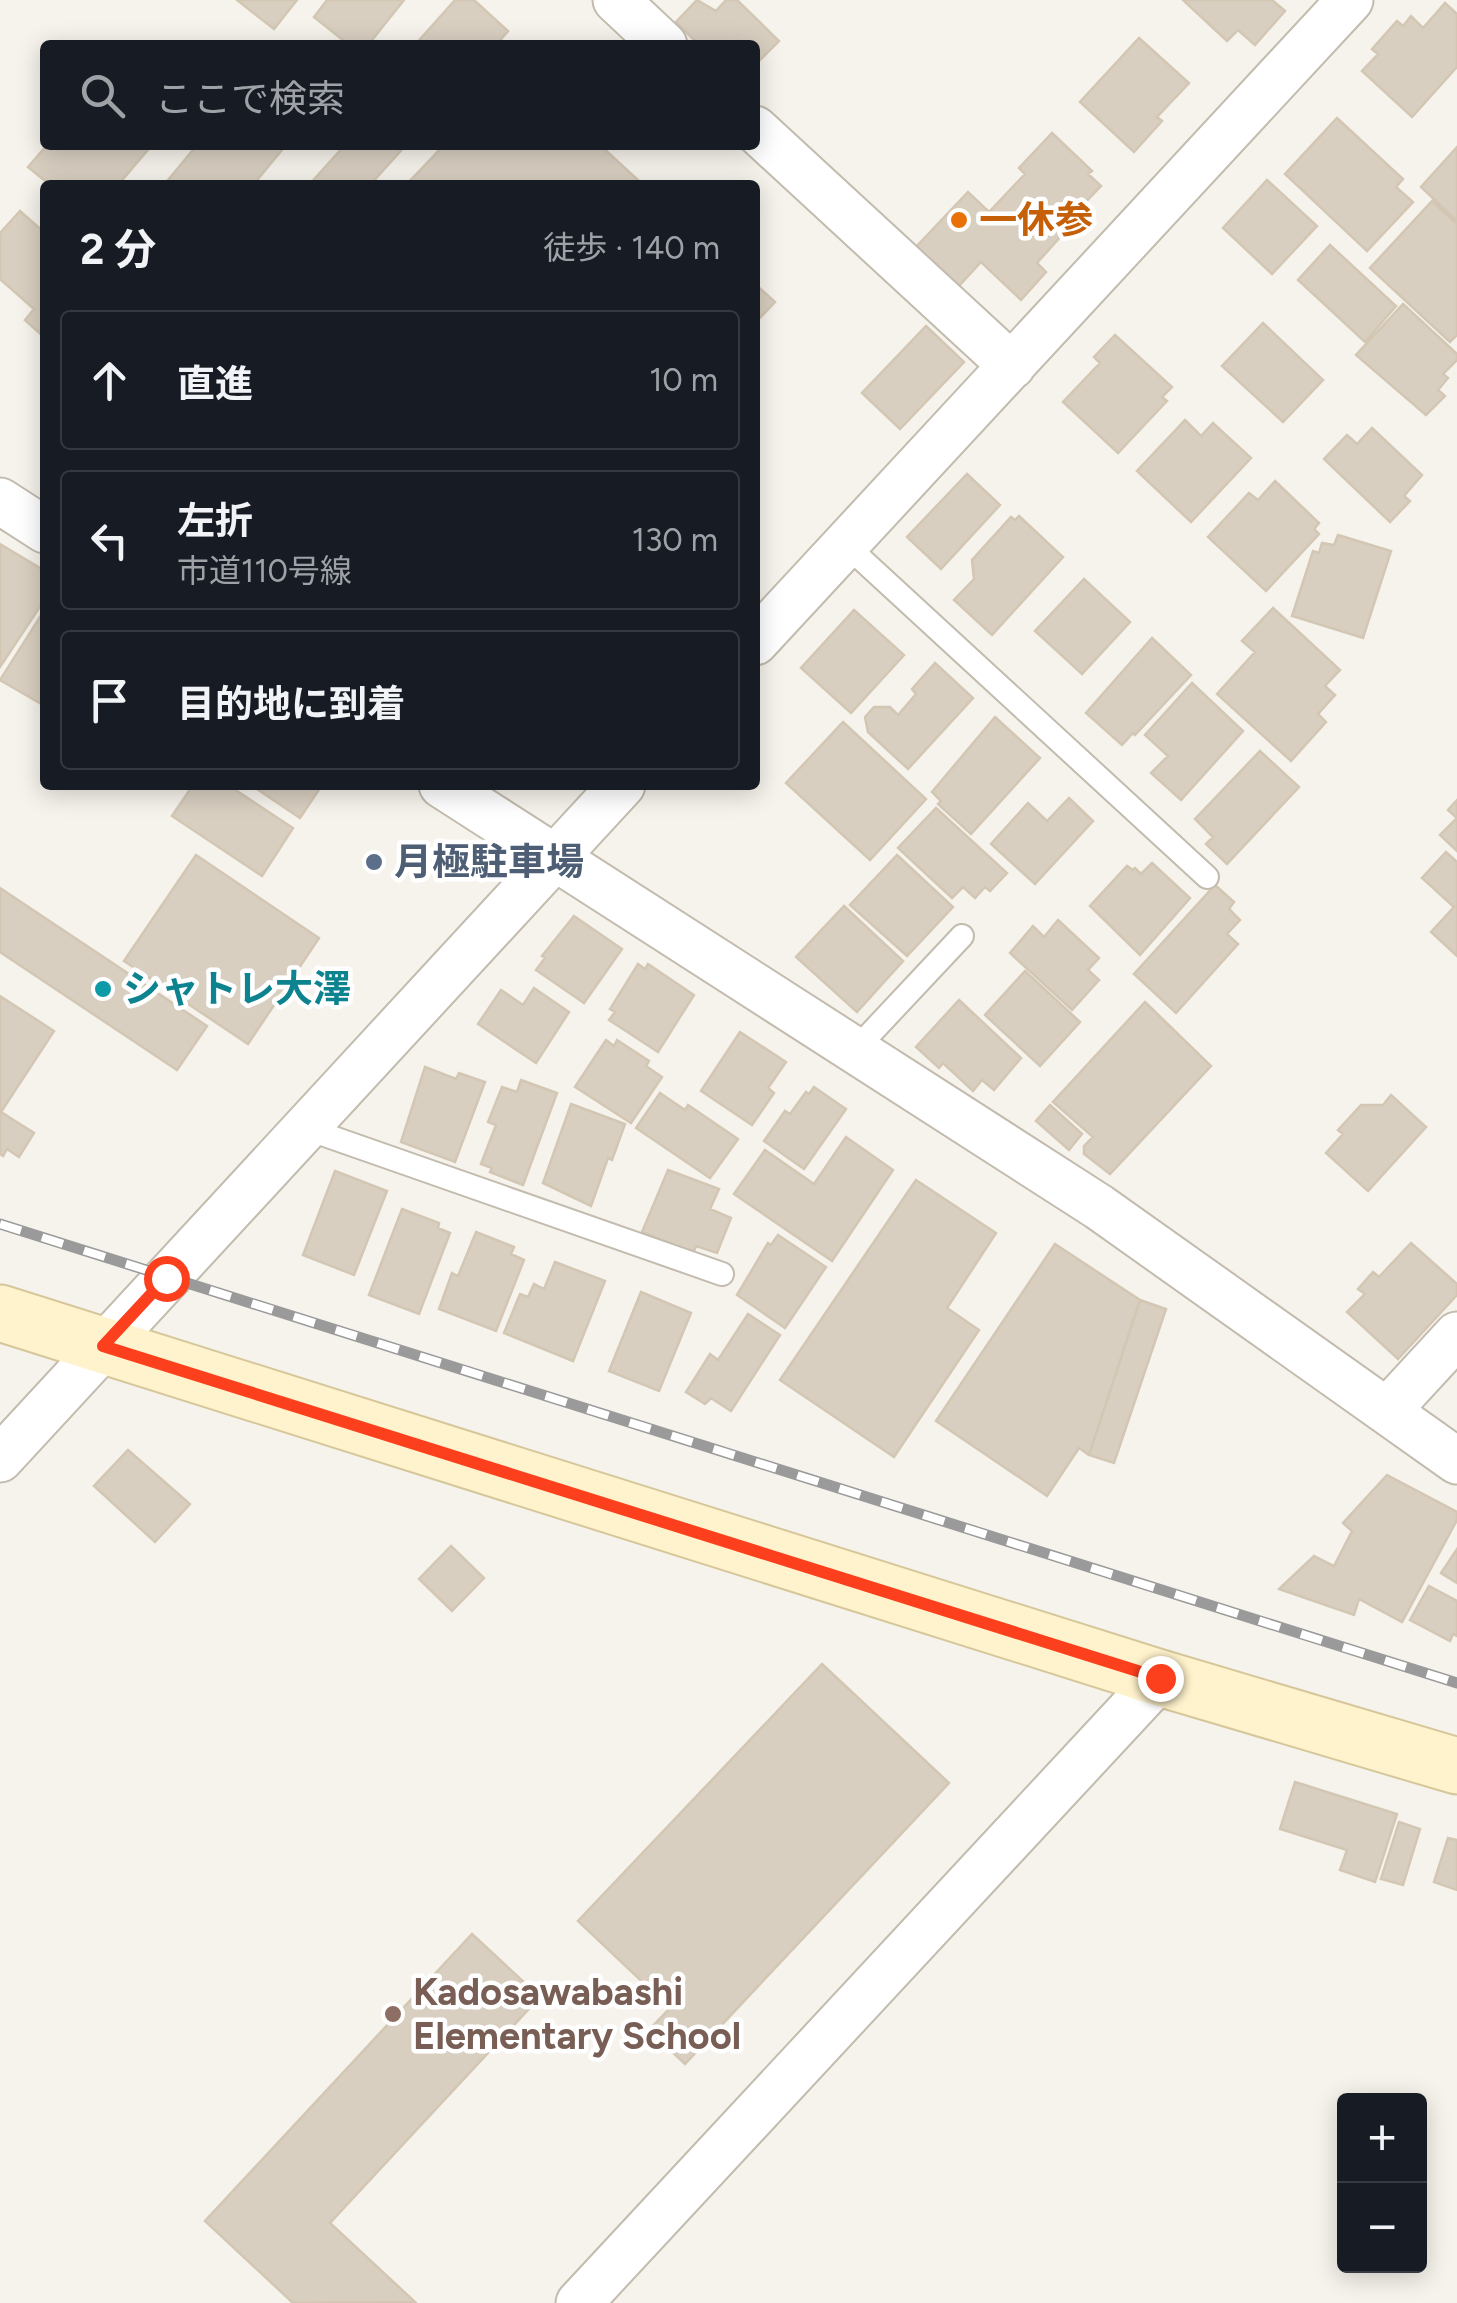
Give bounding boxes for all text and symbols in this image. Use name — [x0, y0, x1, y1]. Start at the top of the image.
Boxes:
search box — [40, 40, 760, 150]
icon: search — [75, 68, 130, 123]
text: ここで検索 — [155, 76, 345, 122]
place label: 一休参 — [979, 197, 1093, 243]
marker: 一休参 — [948, 209, 970, 231]
text: 2 分 — [80, 224, 156, 275]
text: 徒歩 · 140 m — [543, 229, 720, 267]
icon: ahead — [82, 353, 137, 408]
text: 直進 — [177, 361, 253, 407]
text: 10 m — [649, 361, 718, 399]
text: 左折 — [177, 498, 253, 544]
icon: left — [82, 513, 137, 568]
text: 130 m — [632, 521, 718, 559]
text: 市道110号線 — [177, 552, 352, 590]
icon: arrive — [82, 673, 137, 728]
text: 目的地に到着 — [177, 681, 405, 727]
place label: 月極駐車場 — [394, 839, 584, 885]
marker: 月極駐車場 — [363, 851, 385, 873]
place label: シャトレ大澤 — [123, 966, 351, 1012]
marker: シャトレ大澤 — [92, 978, 114, 1000]
route start — [144, 1256, 190, 1302]
route end — [1138, 1656, 1184, 1702]
place label: Kadosawabashi Elementary School — [413, 1969, 741, 2059]
marker: Kadosawabashi Elementary School — [382, 2003, 404, 2025]
map controls — [1337, 2093, 1427, 2273]
button: + — [1337, 2093, 1427, 2183]
button: − — [1337, 2183, 1427, 2273]

